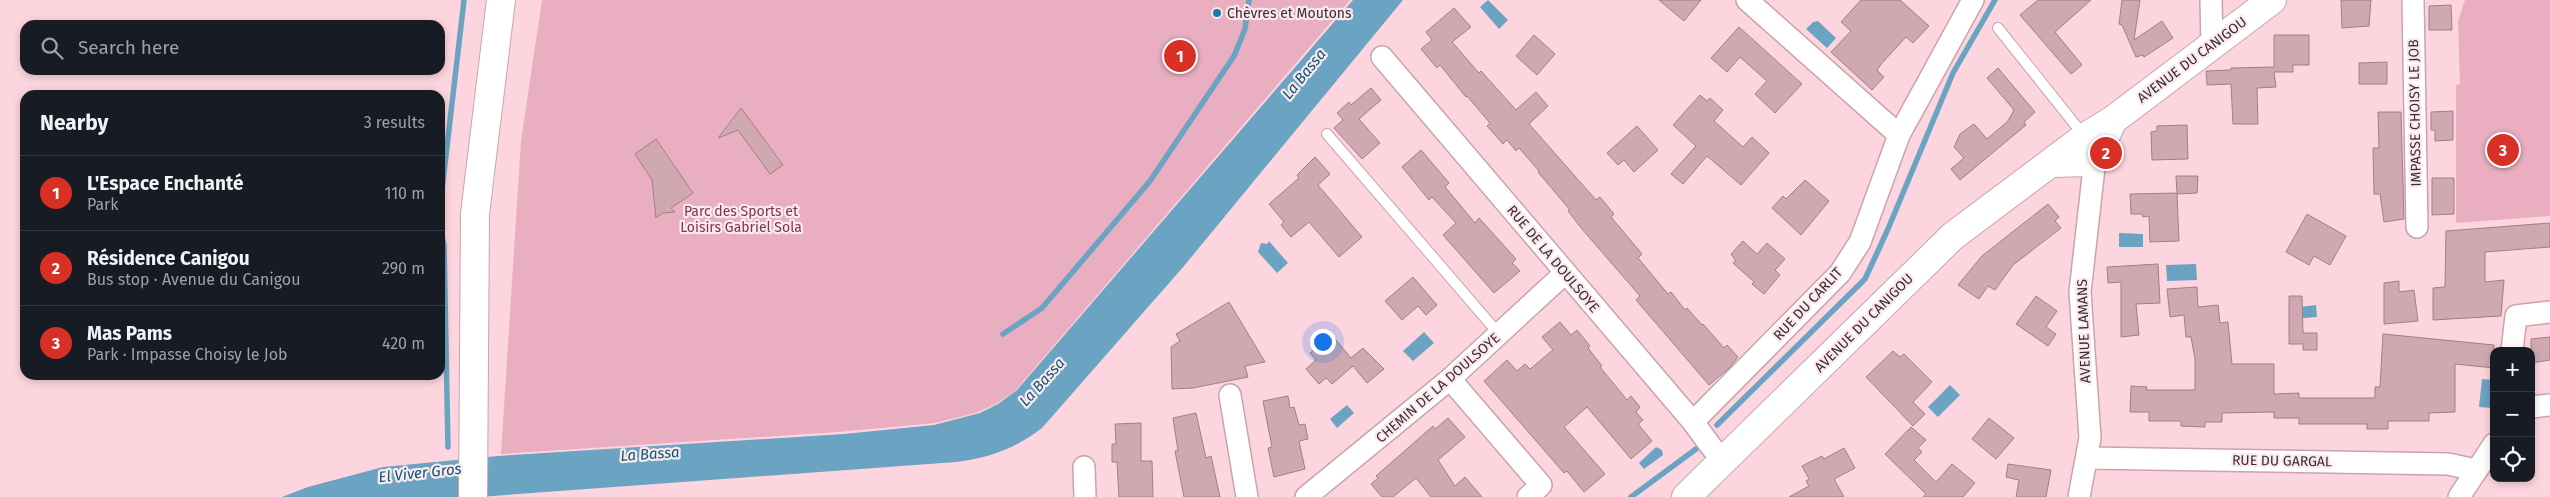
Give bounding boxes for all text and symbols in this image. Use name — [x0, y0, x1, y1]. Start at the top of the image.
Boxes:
place label: Chèvres et Moutons — [1227, 5, 1352, 22]
marker: Chèvres et Moutons — [1211, 7, 1223, 19]
street label: AVENUE DU CANIGOU — [2134, 13, 2250, 107]
search box — [20, 20, 445, 75]
icon: search — [38, 34, 66, 62]
text: Search here — [78, 36, 179, 59]
pin: 1 — [1164, 37, 1196, 75]
street label: IMPASSE CHOISY LE JOB — [2405, 39, 2425, 187]
water label: La Bassa — [1278, 45, 1330, 103]
text: Nearby — [40, 110, 108, 136]
text: 3 results — [364, 113, 425, 132]
pin: 3 — [2487, 131, 2519, 169]
pin: 2 — [2090, 134, 2122, 172]
text: L'Espace Enchanté — [87, 172, 243, 195]
text: 1 — [52, 184, 60, 203]
text: 110 m — [384, 184, 425, 203]
text: Park — [87, 195, 119, 214]
street label: RUE DE LA DOULSOYE — [1503, 202, 1603, 316]
park label: Parc des Sports et Loisirs Gabriel Sola — [680, 203, 802, 236]
text: Résidence Canigou — [87, 247, 250, 270]
text: 2 — [52, 259, 60, 278]
text: 290 m — [382, 259, 425, 278]
street label: RUE DU CARLIT — [1770, 263, 1847, 344]
text: Bus stop · Avenue du Canigou — [87, 270, 301, 289]
street label: AVENUE DU CANIGOU — [1811, 270, 1917, 376]
street label: AVENUE LAMANS — [2074, 278, 2094, 383]
text: Mas Pams — [87, 322, 172, 345]
your location — [1310, 329, 1336, 355]
street label: CHEMIN DE LA DOULSOYE — [1372, 329, 1504, 447]
text: 3 — [52, 334, 60, 353]
text: 420 m — [382, 334, 425, 353]
text: Park · Impasse Choisy le Job — [87, 345, 288, 364]
map controls — [2490, 347, 2535, 482]
button: + — [2490, 347, 2535, 392]
water label: La Bassa — [1015, 354, 1069, 410]
button: − — [2490, 392, 2535, 437]
button: locate — [2490, 437, 2535, 482]
water label: La Bassa — [620, 443, 680, 465]
street label: RUE DU GARGAL — [2232, 452, 2332, 470]
water label: El Viver Gros — [378, 460, 462, 486]

